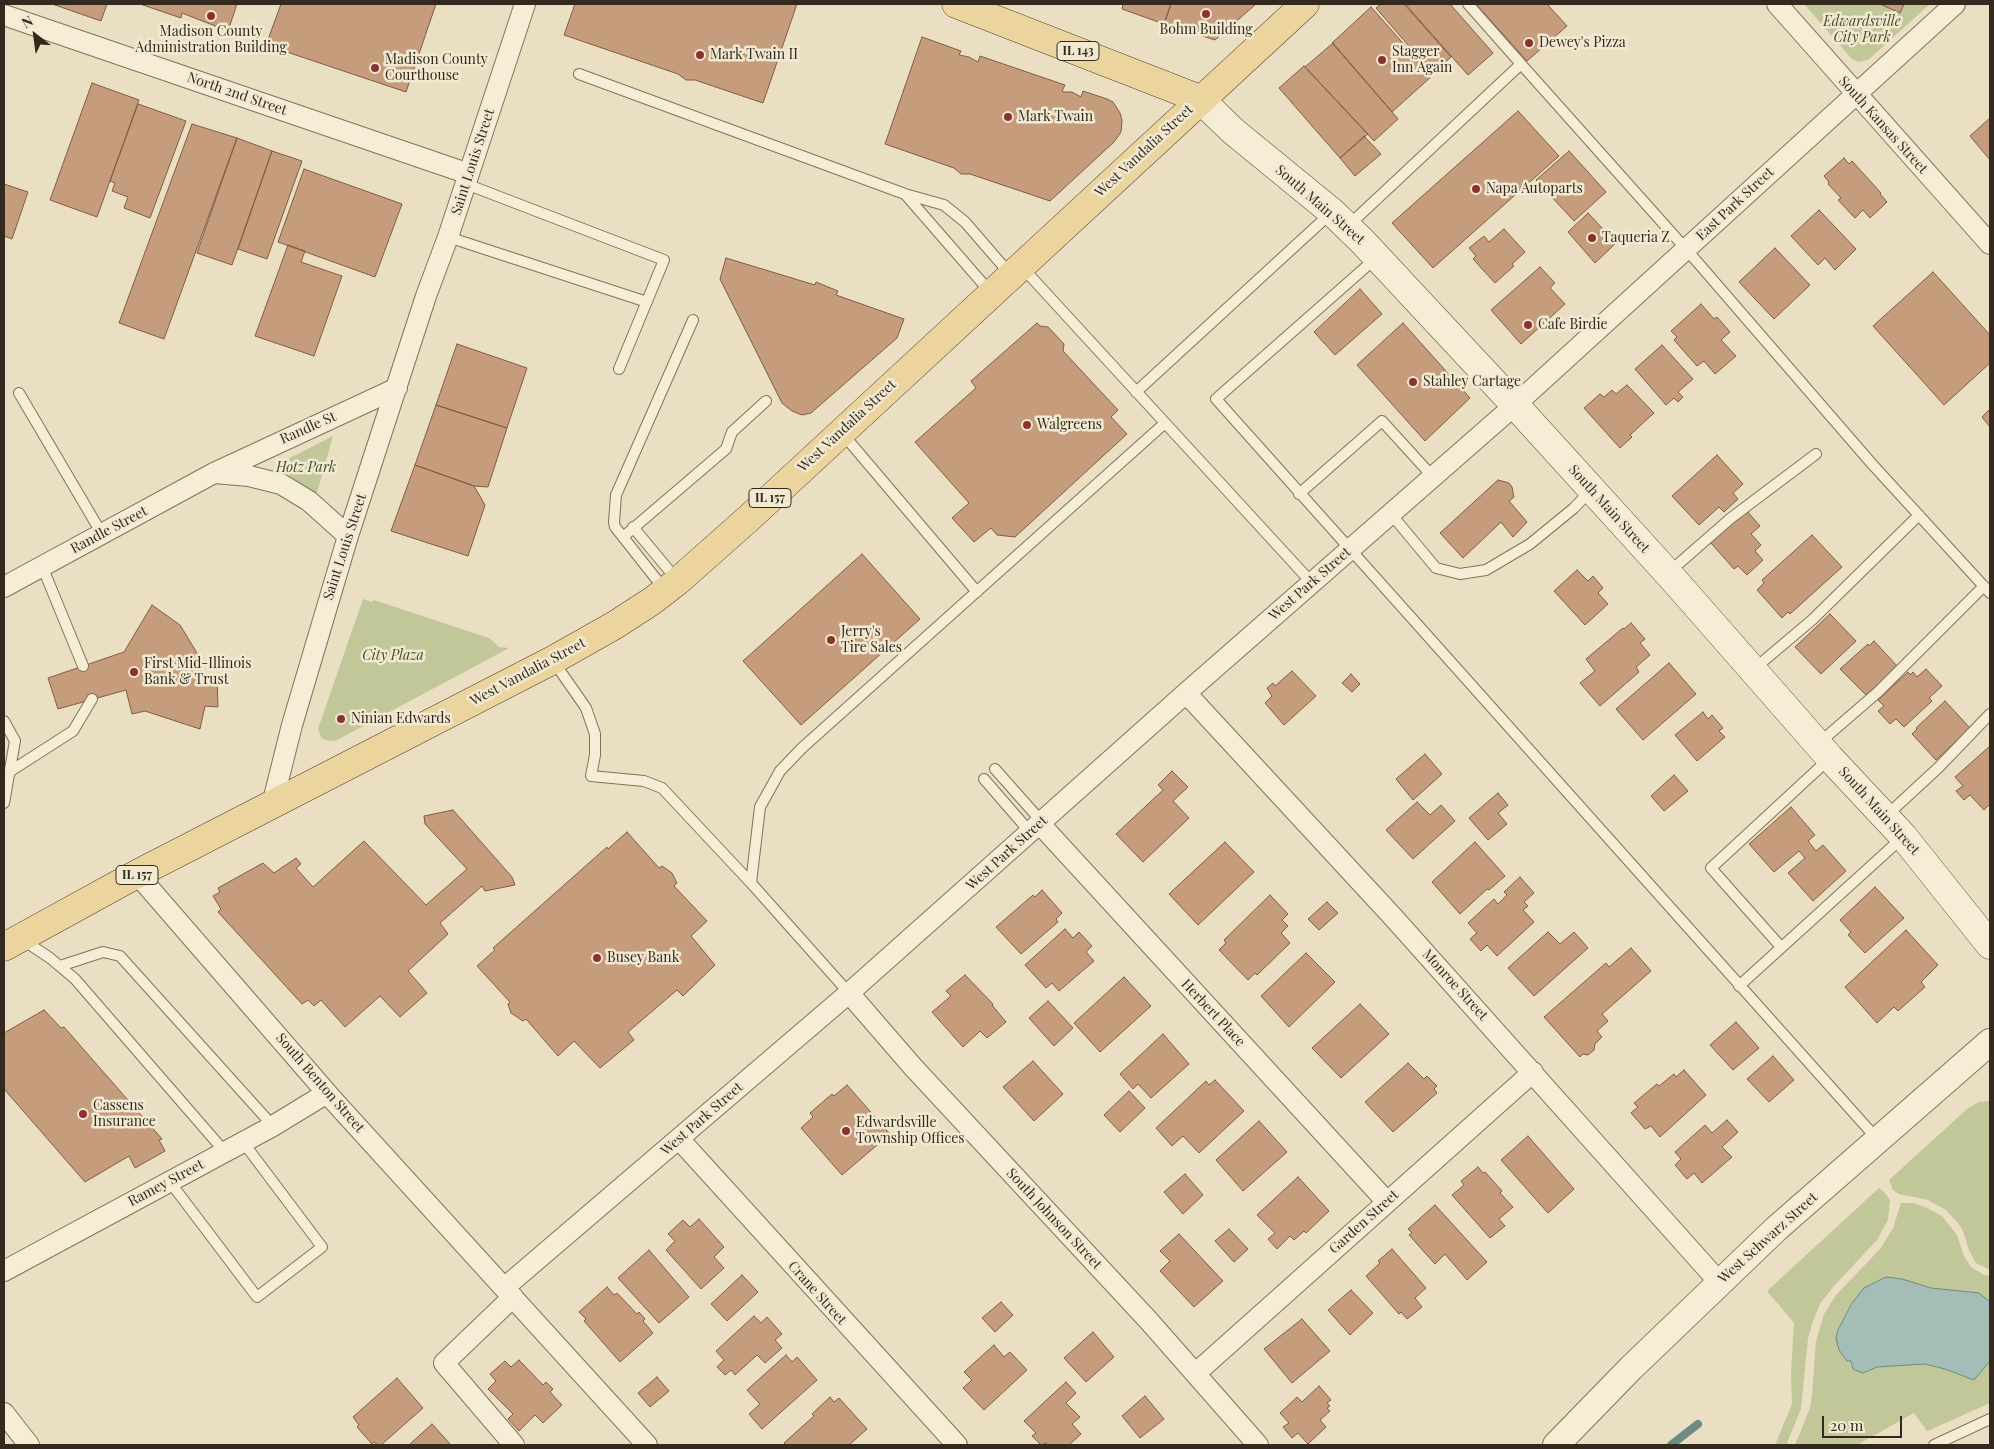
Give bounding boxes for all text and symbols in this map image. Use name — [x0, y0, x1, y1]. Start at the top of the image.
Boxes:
marker: Bohm Building — [1200, 8, 1212, 20]
north arrow — [10, 10, 60, 60]
marker: Madison County Administration Building — [205, 10, 217, 22]
text: N — [18, 11, 36, 32]
park label: Edwardsville City Park — [1823, 14, 1901, 46]
place label: Bohm Building — [1159, 22, 1253, 38]
place label: Madison County Administration Building — [135, 24, 287, 56]
place label: Dewey's Pizza — [1539, 35, 1626, 51]
marker: Dewey's Pizza — [1523, 37, 1535, 49]
road number: IL 143 — [1057, 41, 1099, 60]
place label: Stagger Inn Again — [1392, 44, 1452, 76]
place label: Mark Twain II — [710, 47, 798, 63]
marker: Mark Twain II — [694, 49, 706, 61]
place label: Madison County Courthouse — [385, 52, 488, 84]
marker: Stagger Inn Again — [1376, 54, 1388, 66]
marker: Madison County Courthouse — [369, 62, 381, 74]
street label: North 2nd Street — [185, 69, 289, 119]
street label: South Kansas Street — [1835, 73, 1931, 177]
street label: West Vandalia Street — [1091, 101, 1197, 201]
street label: Saint Louis Street — [448, 107, 498, 217]
place label: Mark Twain — [1018, 109, 1093, 125]
marker: Mark Twain — [1002, 111, 1014, 123]
street label: South Main Street — [1272, 162, 1368, 248]
street label: East Park Street — [1693, 164, 1777, 244]
place label: Napa Autoparts — [1486, 181, 1583, 197]
marker: Napa Autoparts — [1470, 183, 1482, 195]
place label: Taqueria Z — [1602, 230, 1670, 246]
marker: Taqueria Z — [1586, 232, 1598, 244]
place label: Cafe Birdie — [1538, 317, 1608, 333]
marker: Cafe Birdie — [1522, 319, 1534, 331]
place label: Stahley Cartage — [1423, 374, 1521, 390]
street label: West Vandalia Street — [794, 376, 900, 476]
marker: Stahley Cartage — [1407, 376, 1419, 388]
street label: Randle St — [277, 408, 339, 448]
place label: Walgreens — [1037, 417, 1102, 433]
marker: Walgreens — [1021, 419, 1033, 431]
park label: Hotz Park — [276, 460, 336, 476]
street label: South Main Street — [1565, 462, 1653, 556]
road number: IL 157 — [749, 488, 791, 508]
street label: Saint Louis Street — [320, 492, 370, 602]
street label: Randle Street — [68, 503, 150, 557]
street label: West Park Street — [1266, 544, 1354, 624]
place label: Jerry's Tire Sales — [841, 624, 902, 656]
marker: Jerry's Tire Sales — [825, 634, 837, 646]
street label: West Vandalia Street — [468, 635, 588, 709]
park label: City Plaza — [362, 648, 424, 664]
place label: First Mid-Illinois Bank & Trust — [144, 656, 251, 689]
marker: First Mid-Illinois Bank & Trust — [128, 666, 140, 678]
place label: Ninian Edwards — [351, 711, 451, 727]
marker: Ninian Edwards — [335, 713, 347, 725]
street label: South Main Street — [1835, 764, 1923, 858]
street label: West Park Street — [963, 812, 1051, 894]
road number: IL 157 — [116, 866, 158, 884]
street label: Monroe Street — [1419, 946, 1491, 1024]
place label: Busey Bank — [607, 950, 679, 966]
marker: Busey Bank — [591, 952, 603, 964]
street label: Herbert Place — [1178, 976, 1248, 1050]
street label: South Benton Street — [272, 1030, 368, 1136]
street label: West Park Street — [658, 1079, 746, 1159]
place label: Cassens Insurance — [93, 1098, 156, 1130]
marker: Cassens Insurance — [77, 1108, 89, 1120]
place label: Edwardsville Township Offices — [856, 1115, 965, 1148]
marker: Edwardsville Township Offices — [840, 1125, 852, 1137]
street label: Ramey Street — [125, 1156, 207, 1210]
street label: South Johnson Street — [1003, 1165, 1105, 1273]
street label: Garden Street — [1326, 1187, 1402, 1257]
street label: West Schwarz Street — [1715, 1189, 1821, 1287]
street label: Crane Street — [784, 1258, 850, 1328]
scale bar — [1824, 1406, 1904, 1438]
text: 20 m — [1830, 1415, 1863, 1435]

